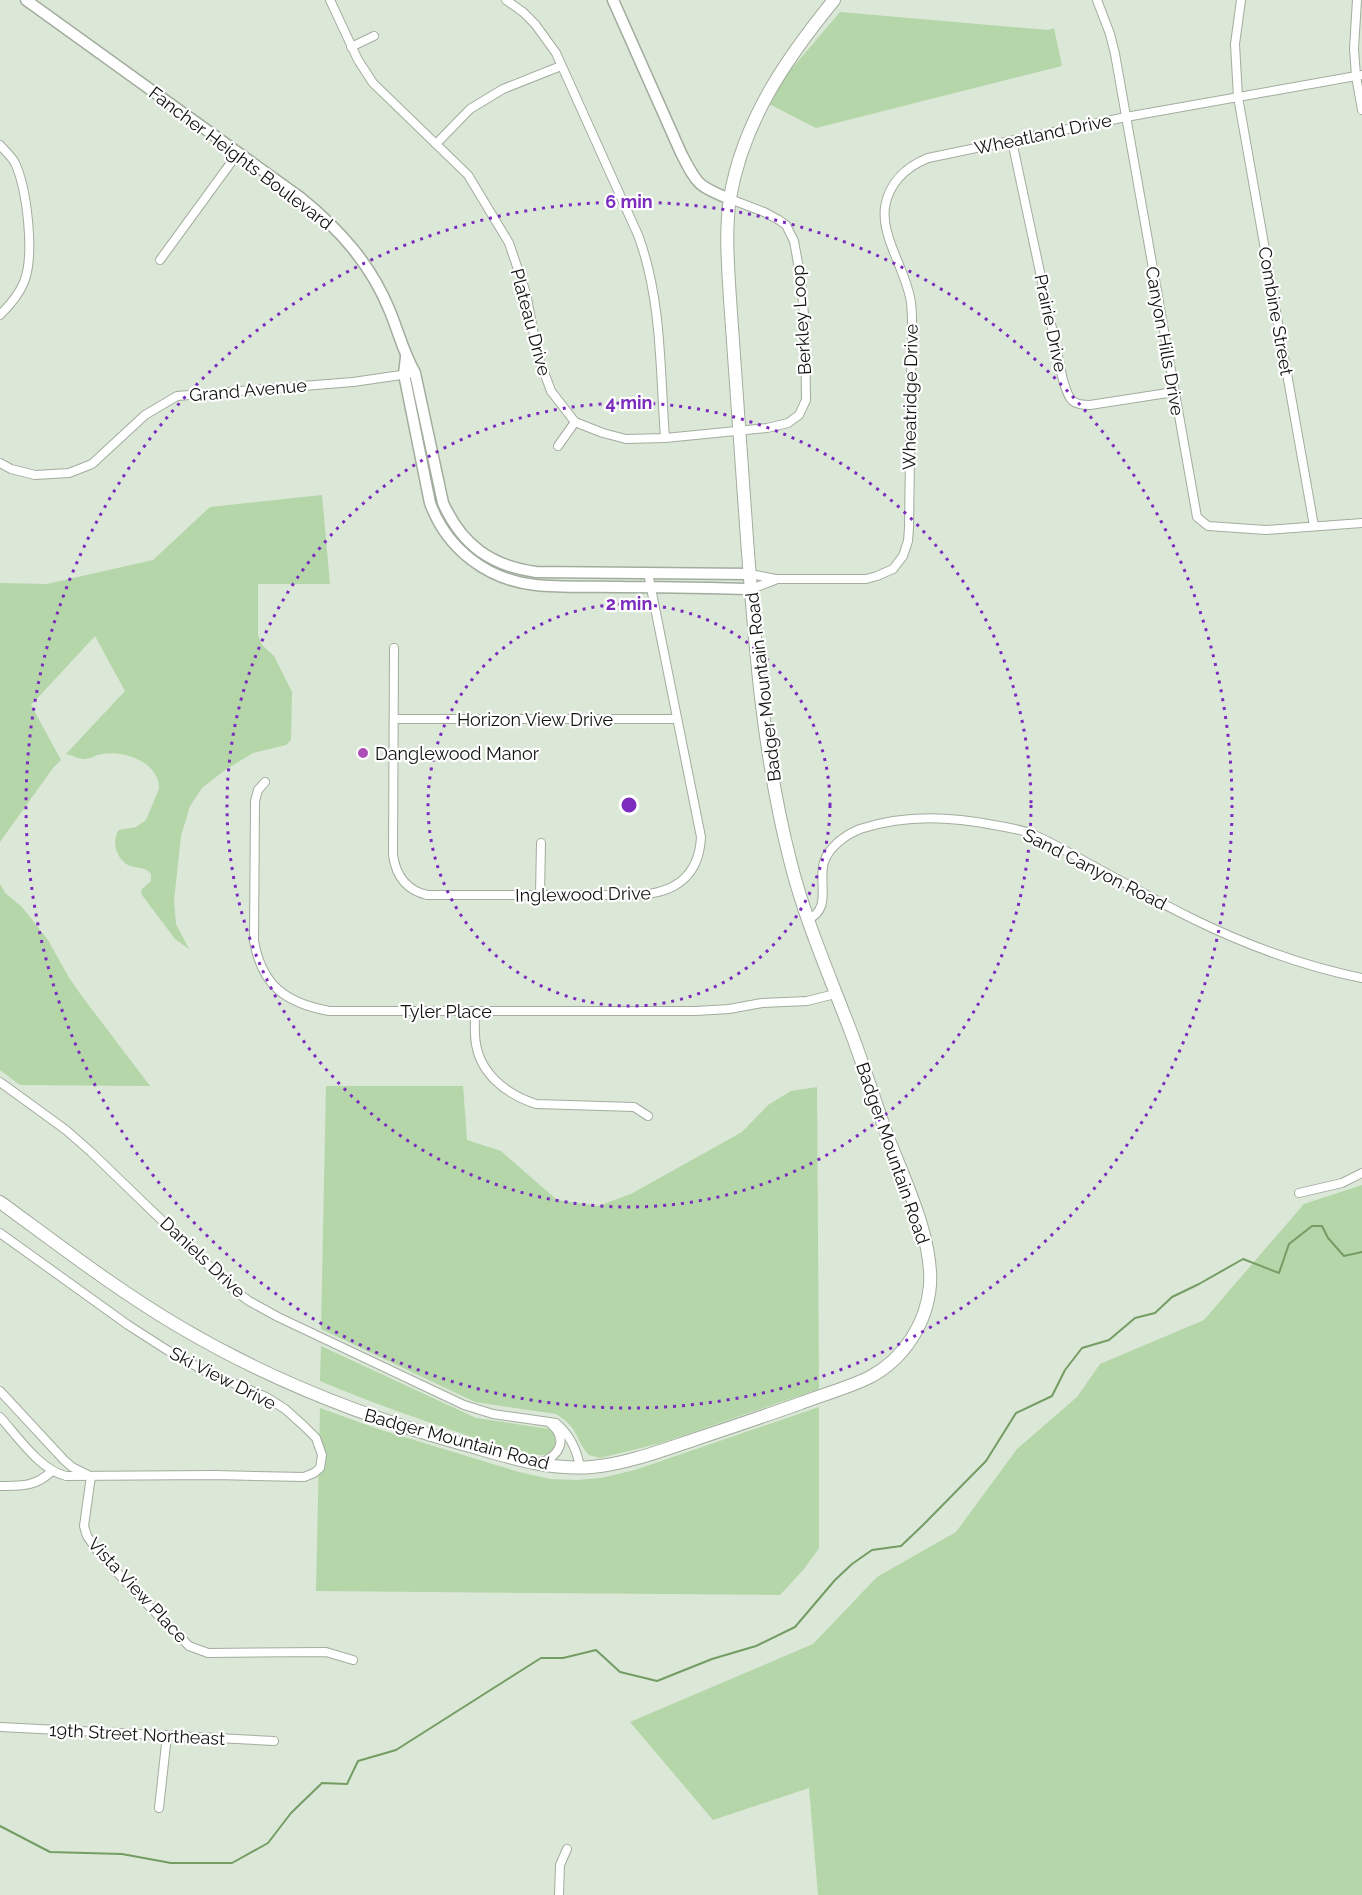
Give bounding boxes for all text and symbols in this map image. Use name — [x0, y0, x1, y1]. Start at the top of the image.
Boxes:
street label: Fancher Heights Boulevard — [145, 82, 337, 234]
street label: Wheatland Drive — [973, 109, 1114, 159]
text: 6 min — [605, 191, 653, 212]
street label: Combine Street — [1254, 245, 1298, 377]
street label: Berkley Loop — [787, 264, 815, 376]
street label: Canyon Hills Drive — [1142, 265, 1189, 418]
street label: Plateau Drive — [507, 266, 556, 378]
street label: Prairie Drive — [1030, 272, 1072, 374]
street label: Wheatridge Drive — [898, 323, 922, 470]
street label: Grand Avenue — [188, 374, 308, 406]
text: 4 min — [606, 392, 652, 413]
street label: Badger Mountain Road — [741, 591, 785, 783]
text: 2 min — [606, 593, 652, 614]
street label: Horizon View Drive — [457, 709, 613, 730]
place label: Danglewood Manor — [375, 743, 540, 764]
marker: Danglewood Manor — [356, 746, 370, 760]
centre of rings — [619, 795, 639, 815]
street label: Sand Canyon Road — [1020, 824, 1170, 914]
street label: Inglewood Drive — [515, 882, 651, 906]
street label: Tyler Place — [400, 1001, 492, 1022]
street label: Badger Mountain Road — [852, 1059, 934, 1247]
street label: Daniels Drive — [156, 1212, 250, 1302]
street label: Ski View Drive — [166, 1342, 280, 1414]
street label: Badger Mountain Road — [362, 1404, 552, 1474]
street label: Vista View Place — [84, 1533, 192, 1647]
street label: 19th Street Northeast — [48, 1719, 226, 1749]

